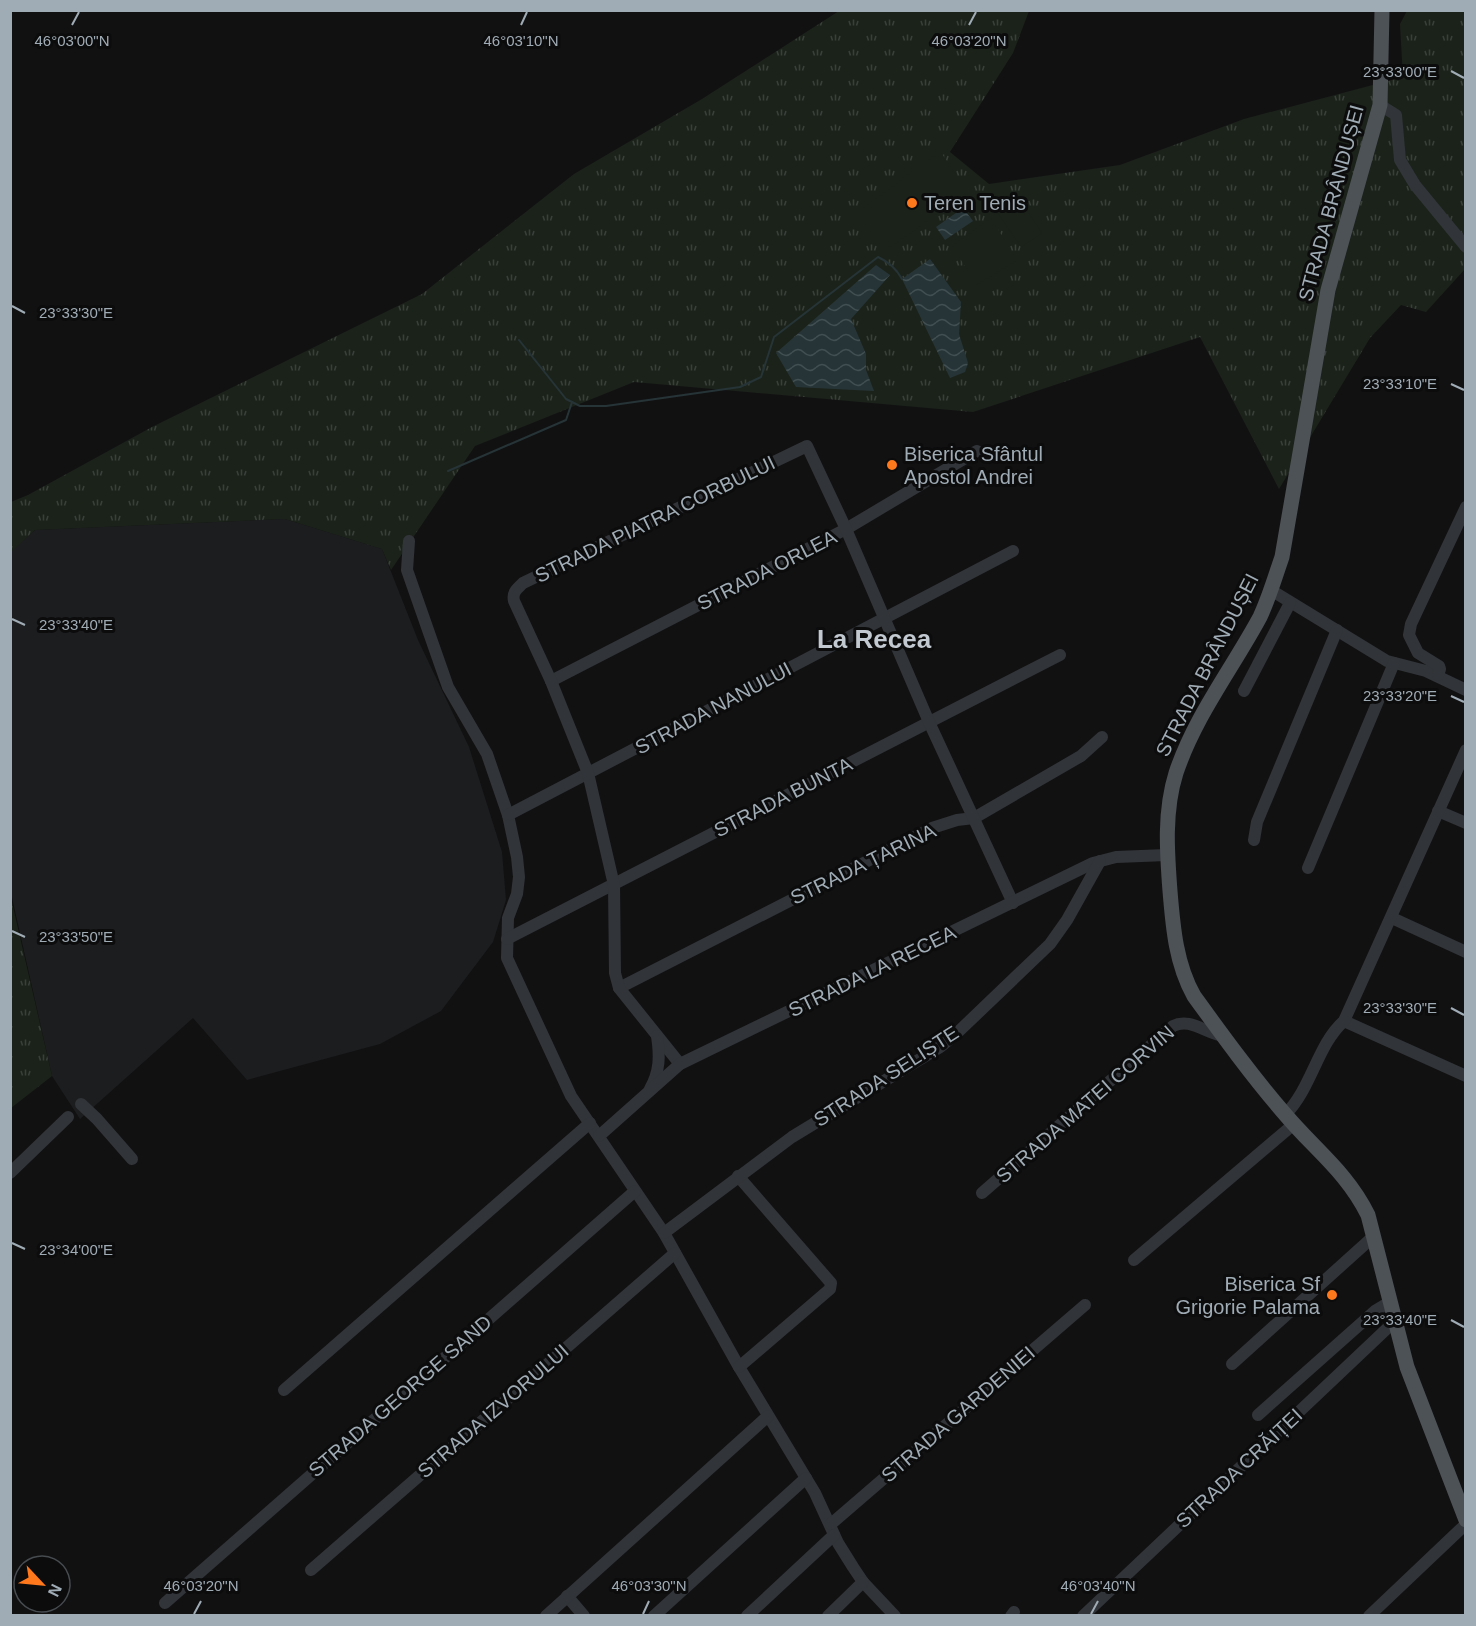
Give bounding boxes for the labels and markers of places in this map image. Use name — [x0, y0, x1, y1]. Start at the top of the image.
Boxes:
place label: Teren Tenis — [924, 192, 1026, 214]
marker: Teren Tenis — [905, 196, 919, 210]
place label: Biserica Sfântul Apostol Andrei — [904, 443, 1043, 488]
marker: Biserica Sfântul Apostol Andrei — [885, 458, 899, 472]
place label: Biserica Sf Grigorie Palama — [1175, 1273, 1321, 1318]
marker: Biserica Sf Grigorie Palama — [1325, 1288, 1339, 1302]

